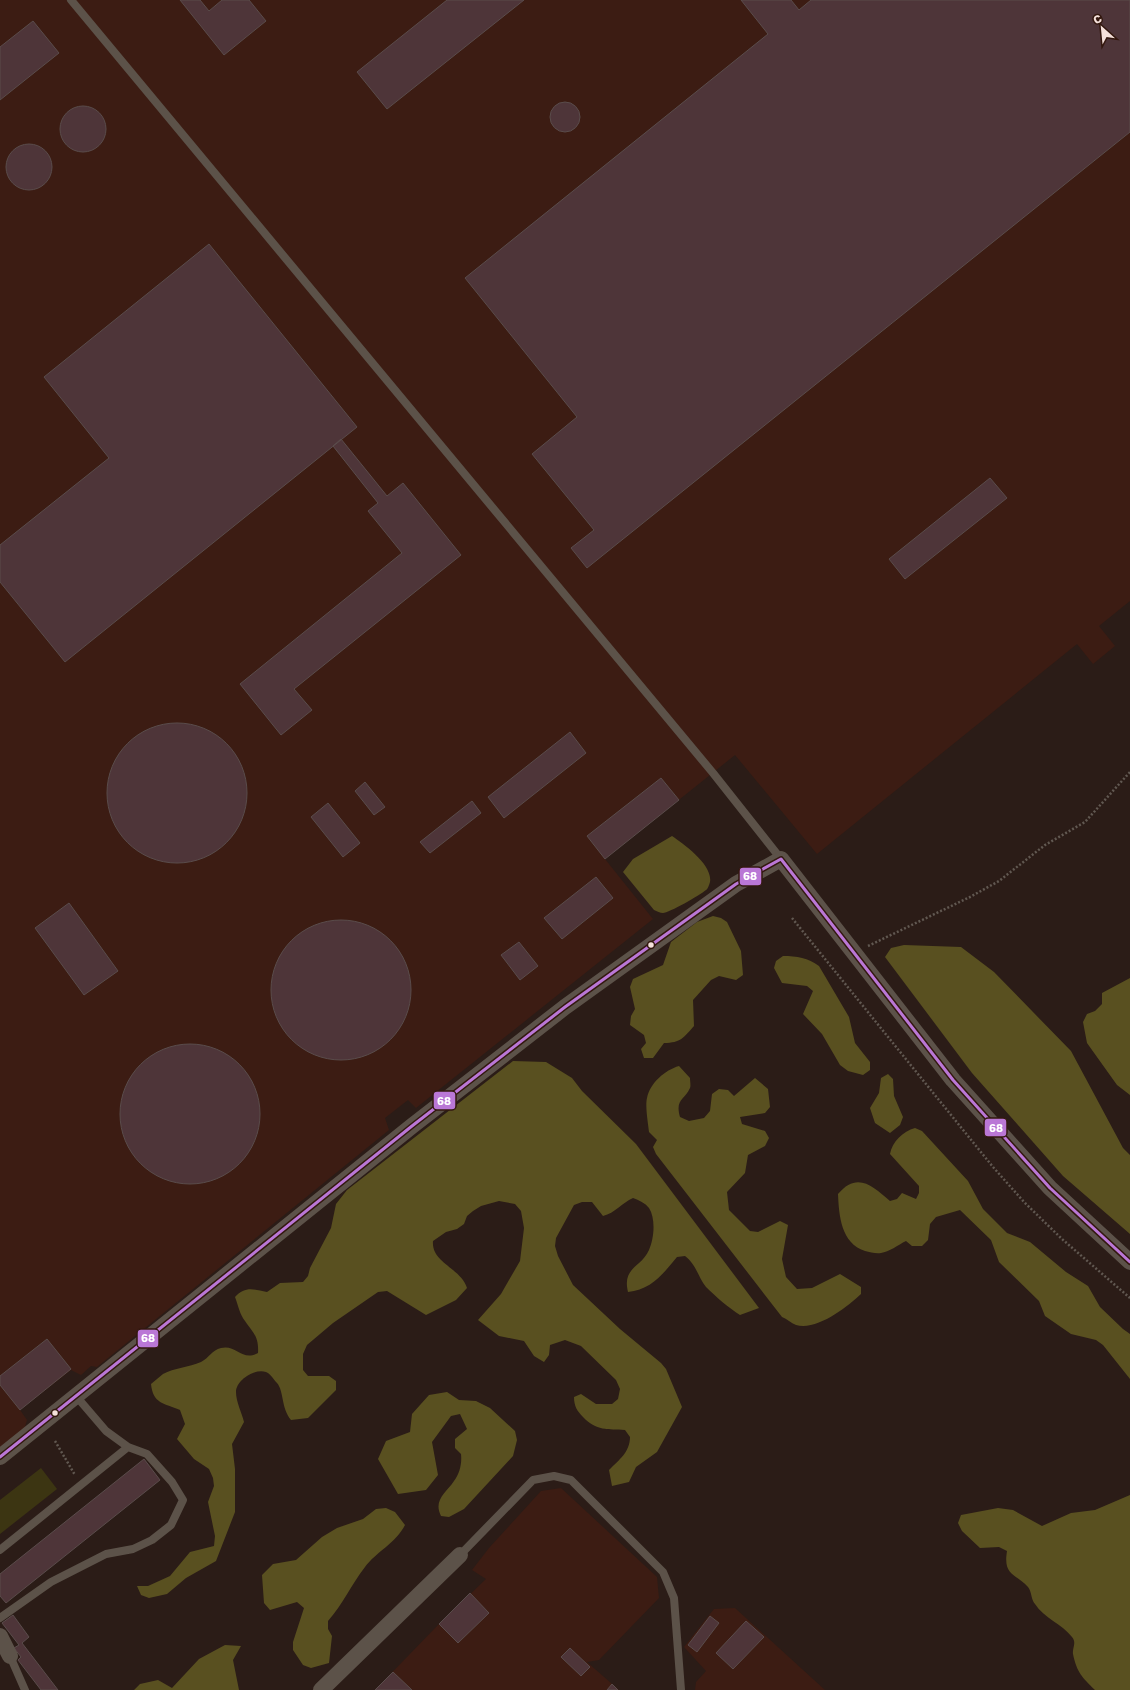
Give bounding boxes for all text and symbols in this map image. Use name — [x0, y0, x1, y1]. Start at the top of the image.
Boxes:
north arrow — [1082, 8, 1122, 48]
text: С — [1091, 11, 1104, 26]
line badge: 68 — [739, 867, 762, 886]
text: 68 — [743, 869, 757, 882]
unlabelled marker — [646, 940, 656, 950]
line badge: 68 — [433, 1091, 456, 1110]
text: 68 — [437, 1094, 451, 1107]
line badge: 68 — [984, 1118, 1007, 1137]
text: 68 — [989, 1121, 1003, 1134]
line badge: 68 — [137, 1329, 159, 1348]
text: 68 — [141, 1331, 155, 1344]
unlabelled marker — [50, 1408, 60, 1418]

